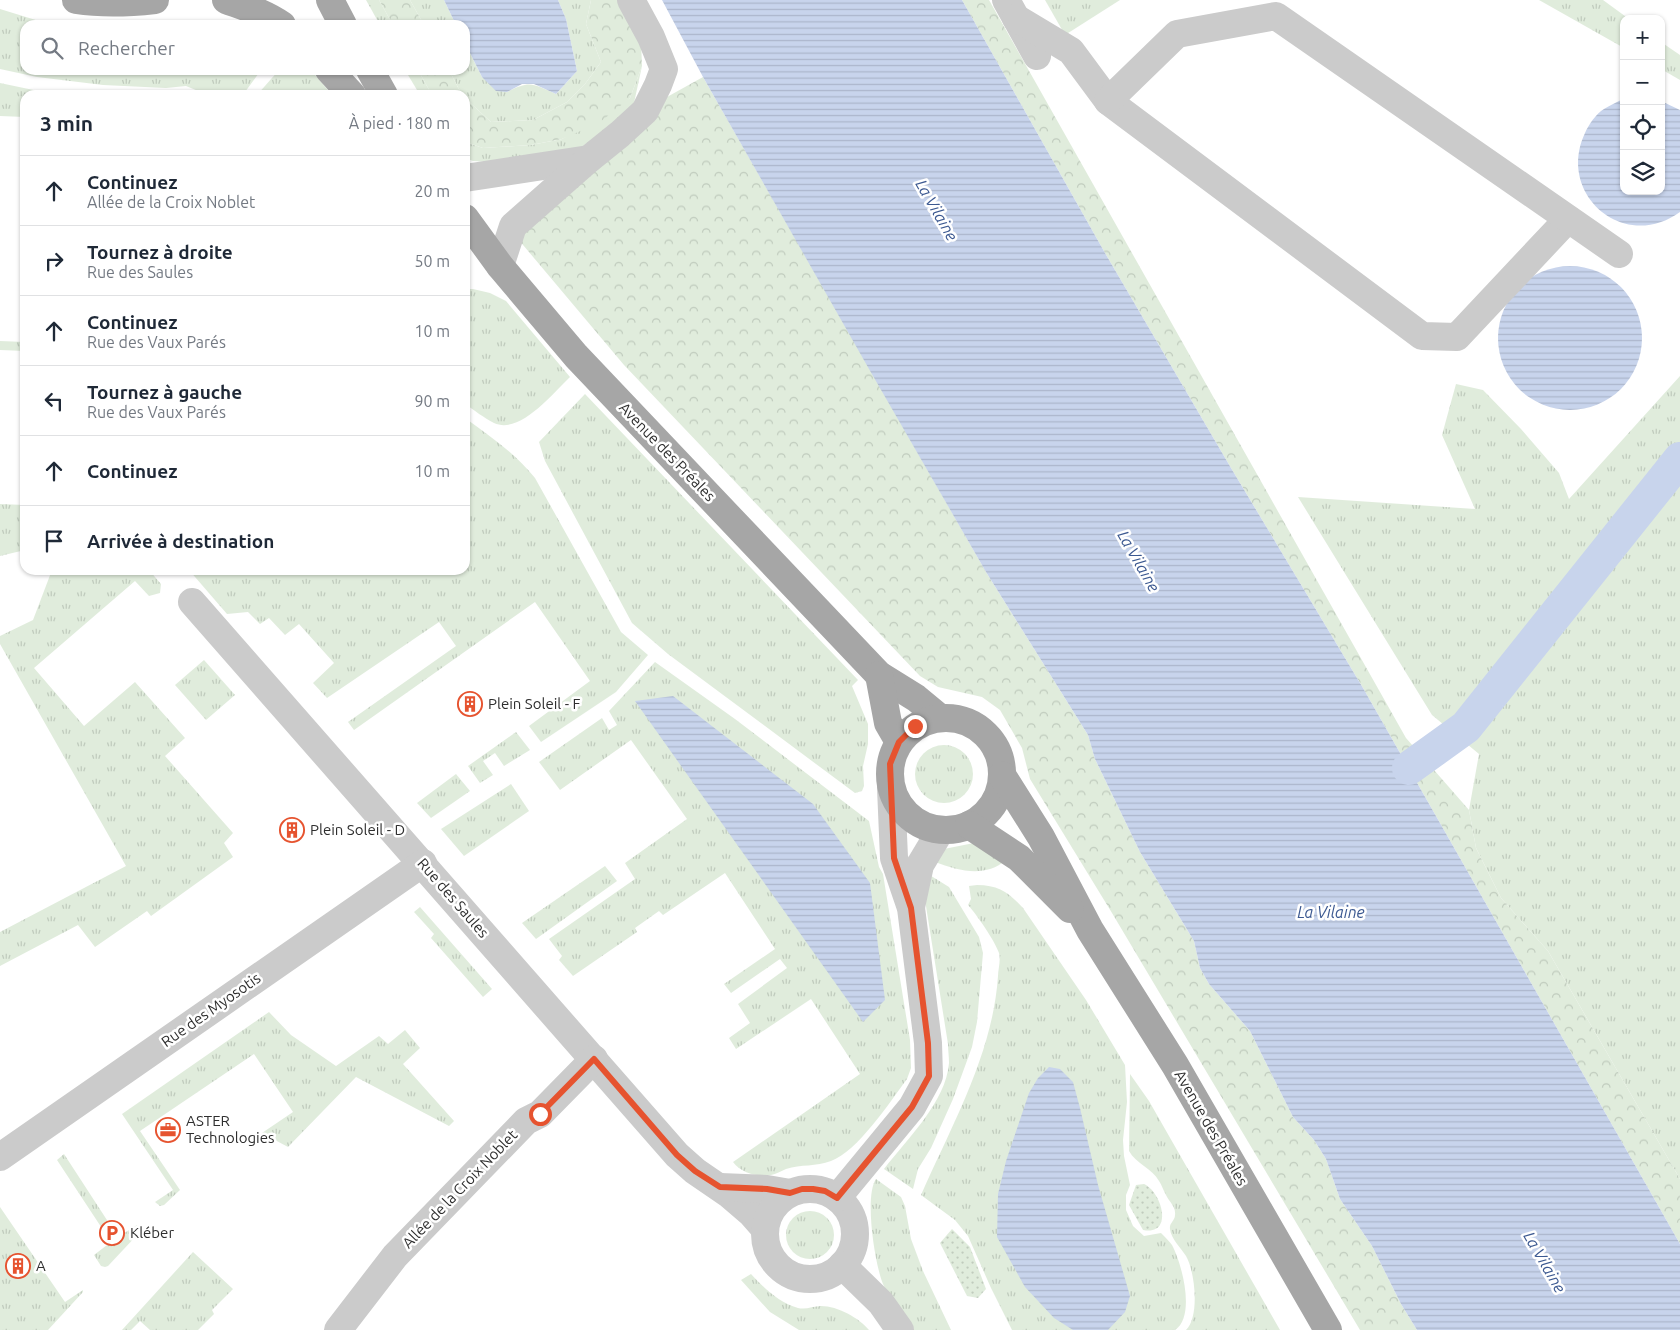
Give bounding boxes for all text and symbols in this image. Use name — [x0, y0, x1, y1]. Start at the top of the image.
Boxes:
map controls — [1620, 15, 1665, 195]
button: + — [1620, 15, 1665, 60]
search box — [20, 20, 470, 75]
icon: search — [38, 34, 66, 62]
text: Rechercher — [78, 37, 175, 59]
button: − — [1620, 60, 1665, 105]
button: locate — [1620, 105, 1665, 150]
text: 3 min — [40, 111, 93, 135]
text: À pied · 180 m — [349, 114, 450, 132]
button: layers — [1620, 150, 1665, 195]
text: Continuez — [87, 171, 177, 193]
water label: La Vilaine — [912, 176, 962, 244]
icon: ahead — [40, 177, 68, 205]
text: 20 m — [414, 182, 450, 200]
text: Allée de la Croix Noblet — [87, 193, 255, 211]
text: Tournez à droite — [87, 241, 233, 263]
icon: right — [40, 247, 68, 275]
text: 50 m — [414, 252, 450, 270]
text: Rue des Saules — [87, 263, 193, 281]
text: Continuez — [87, 311, 177, 333]
icon: ahead — [40, 317, 68, 345]
text: 10 m — [414, 322, 450, 340]
text: Rue des Vaux Parés — [87, 333, 226, 351]
text: Tournez à gauche — [87, 381, 242, 403]
icon: left — [40, 387, 68, 415]
text: 90 m — [414, 392, 450, 410]
street label: Avenue des Préales — [616, 399, 719, 504]
text: Rue des Vaux Parés — [87, 403, 226, 421]
icon: ahead — [40, 457, 68, 485]
text: Continuez — [87, 460, 177, 482]
text: 10 m — [414, 462, 450, 480]
icon: arrive — [40, 527, 68, 555]
water label: La Vilaine — [1114, 527, 1164, 595]
text: Arrivée à destination — [87, 530, 274, 552]
building icon: Plein Soleil - F — [457, 691, 483, 717]
place label: Plein Soleil - F — [488, 695, 580, 712]
route end — [904, 715, 927, 738]
building icon: Plein Soleil - D — [279, 817, 305, 843]
place label: Plein Soleil - D — [310, 821, 405, 838]
street label: Rue des Saules — [414, 855, 492, 941]
water label: La Vilaine — [1297, 903, 1365, 921]
street label: Rue des Myosotis — [158, 969, 264, 1050]
street label: Avenue des Préales — [1171, 1067, 1251, 1188]
route start — [529, 1103, 552, 1126]
place label: ASTER Technologies — [186, 1112, 275, 1146]
office icon: ASTER Technologies — [155, 1117, 181, 1143]
street label: Allée de la Croix Noblet — [399, 1126, 521, 1251]
parking icon: Kléber — [99, 1220, 125, 1246]
place label: Kléber — [130, 1224, 174, 1241]
water label: La Vilaine — [1520, 1228, 1570, 1296]
building icon: A — [5, 1253, 31, 1279]
place label: A — [36, 1257, 46, 1274]

